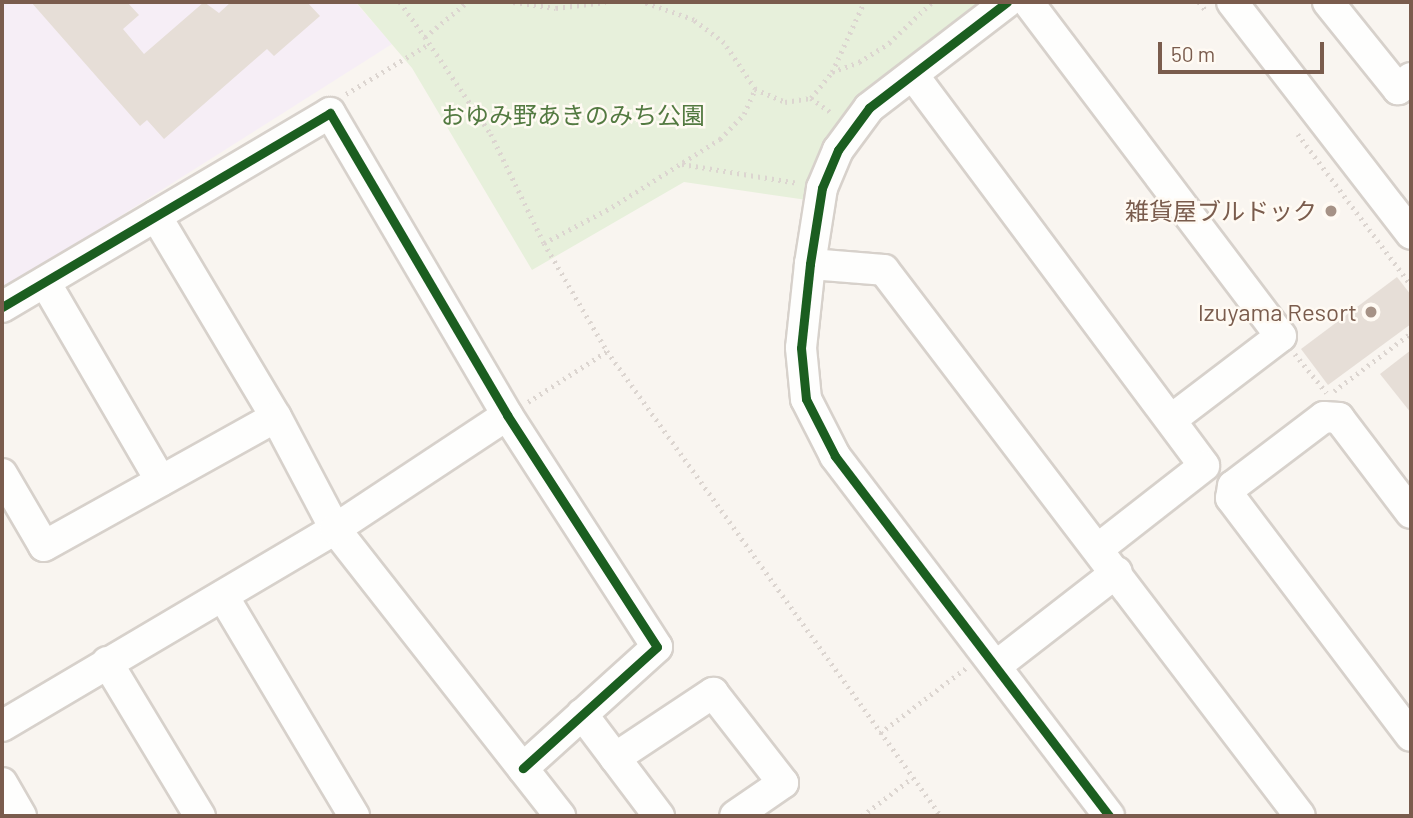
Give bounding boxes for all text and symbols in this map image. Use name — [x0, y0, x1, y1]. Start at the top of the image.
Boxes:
scale bar — [1161, 28, 1327, 72]
text: 50 m — [1171, 41, 1215, 66]
park label: おゆみ野あきのみち公園 — [441, 101, 705, 129]
place label: 雑貨屋ブルドック — [1125, 197, 1317, 225]
marker: 雑貨屋ブルドック — [1323, 203, 1339, 219]
place label: Izuyama Resort — [1198, 298, 1357, 326]
marker: Izuyama Resort — [1363, 304, 1379, 320]

